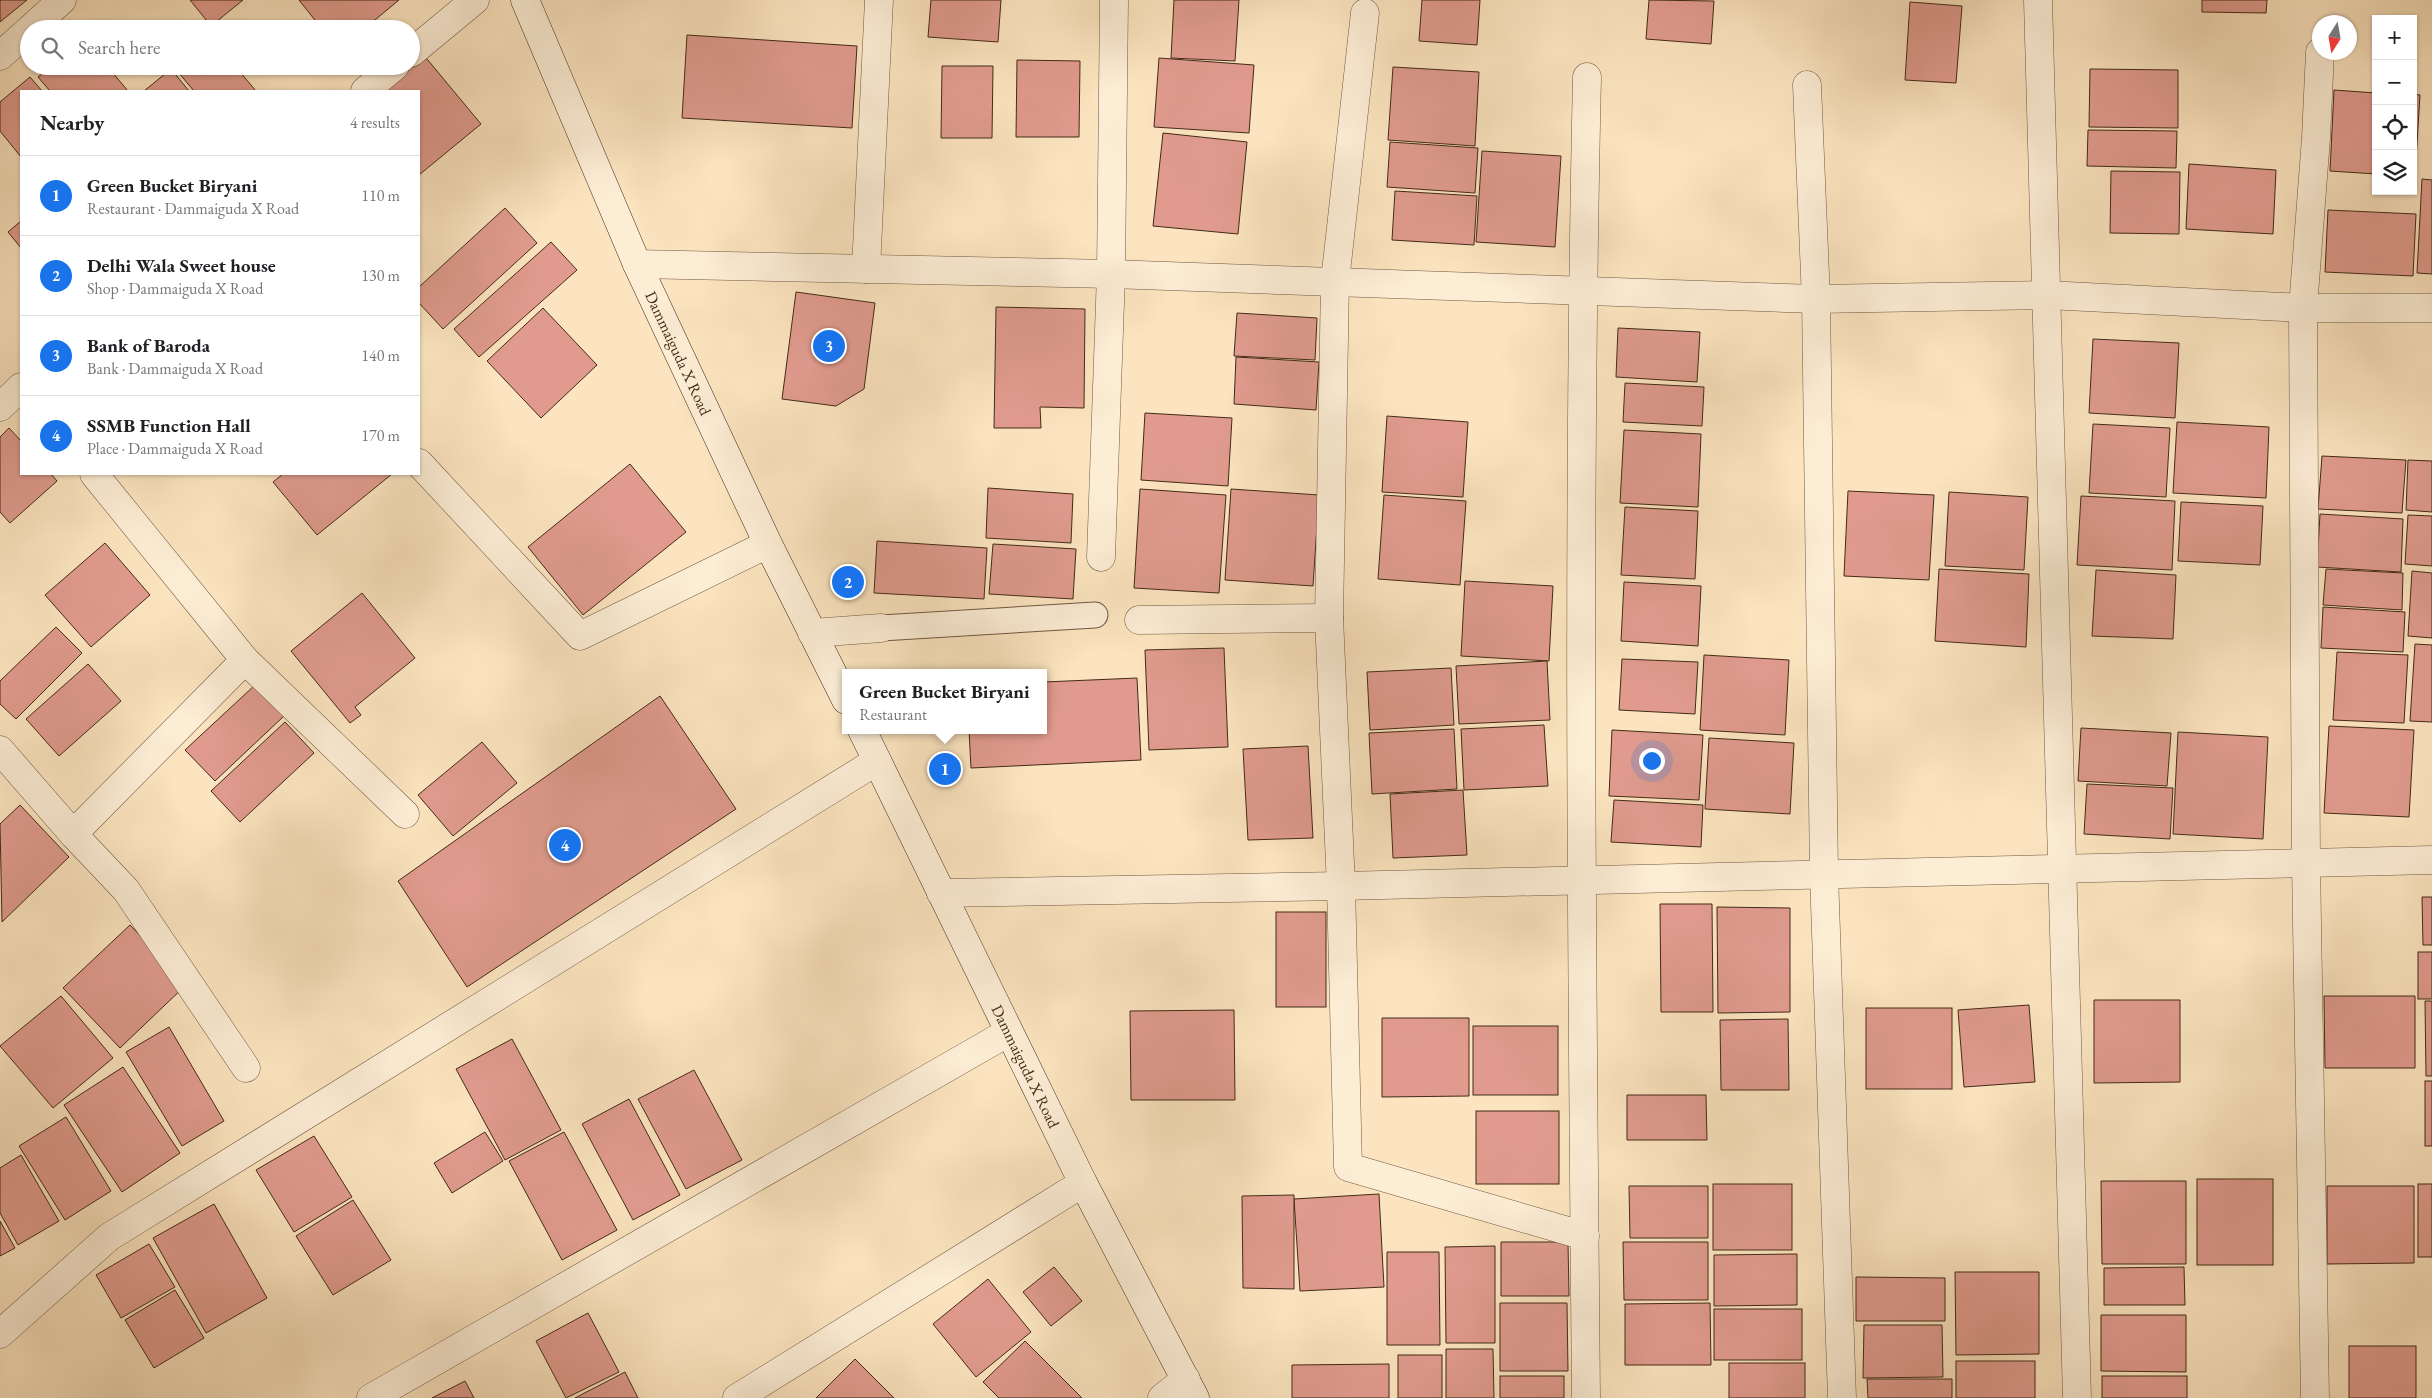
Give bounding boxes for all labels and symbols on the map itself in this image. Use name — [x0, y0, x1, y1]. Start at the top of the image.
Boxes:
north arrow — [2312, 15, 2357, 60]
street label: Dammaiguda X Road — [641, 287, 717, 419]
pin: 3 — [813, 327, 845, 365]
pin: 2 — [832, 563, 864, 601]
your location — [1639, 748, 1665, 774]
pin: 1 — [929, 750, 961, 788]
pin: 4 — [549, 826, 581, 864]
street label: Dammaiguda X Road — [987, 1001, 1065, 1132]

